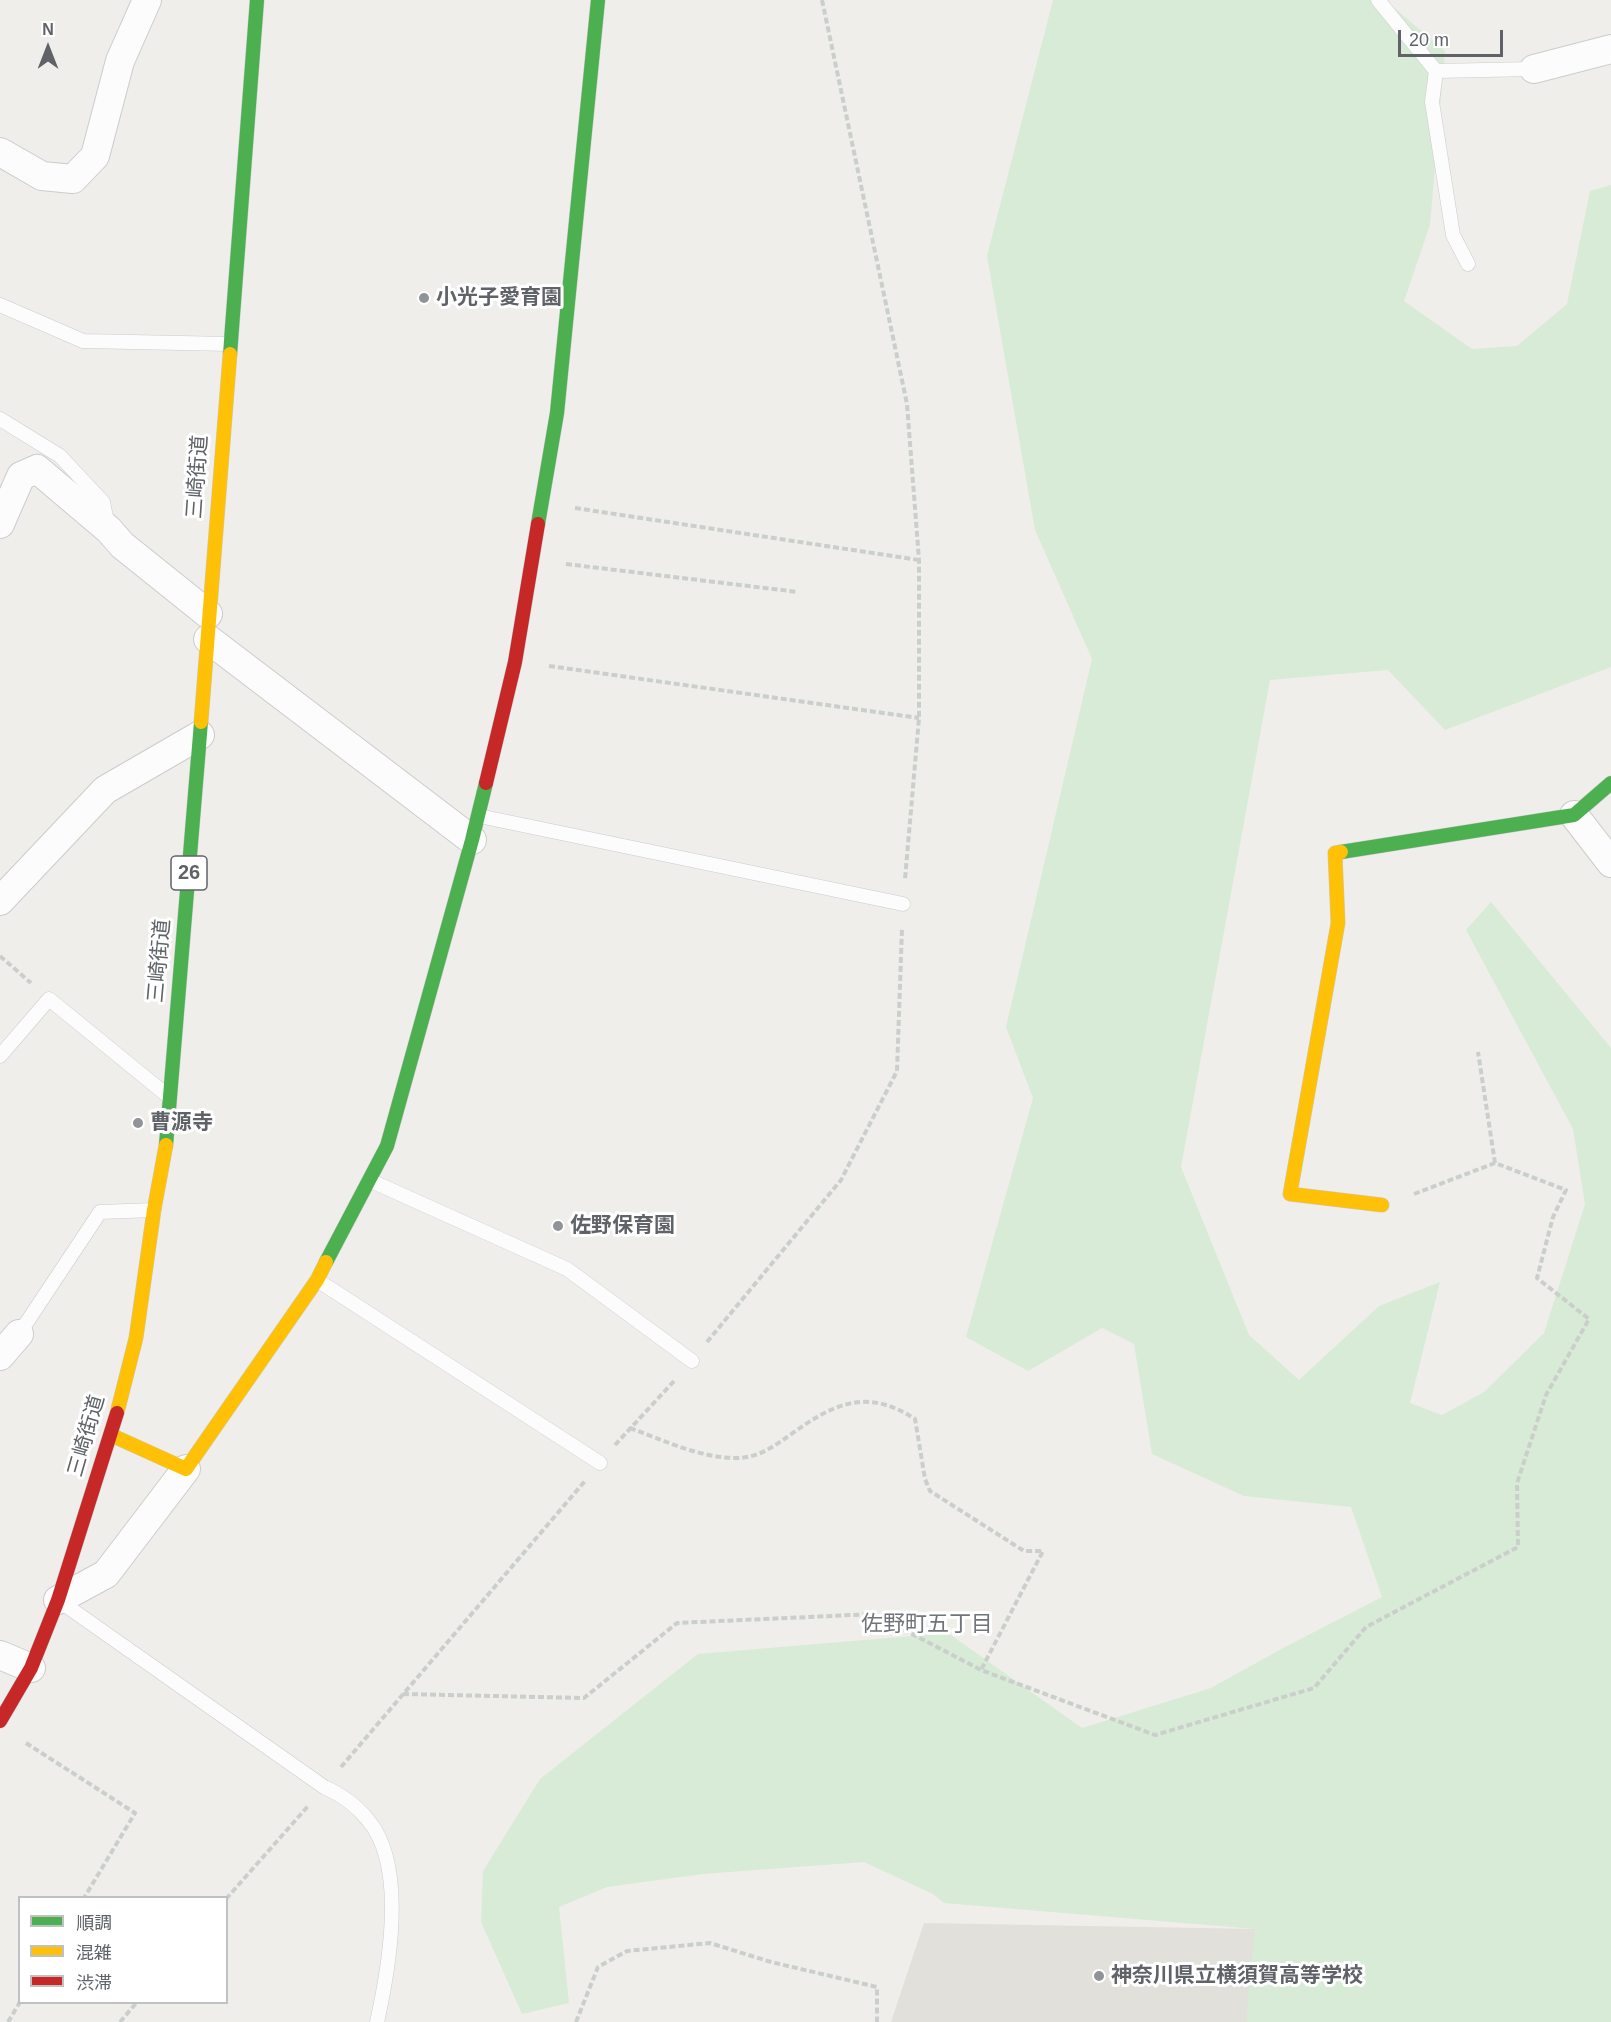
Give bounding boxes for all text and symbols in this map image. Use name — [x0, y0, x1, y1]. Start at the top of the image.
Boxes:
north arrow — [18, 18, 78, 78]
scale bar — [1401, 18, 1506, 56]
text: N — [42, 21, 54, 38]
text: 20 m — [1409, 30, 1449, 50]
place label: 小光子愛育園 — [436, 285, 562, 311]
marker: 小光子愛育園 — [417, 291, 431, 305]
street label: 三崎街道 — [183, 434, 213, 520]
road number: 26 — [171, 856, 207, 890]
street label: 三崎街道 — [144, 918, 176, 1004]
place label: 曹源寺 — [150, 1110, 213, 1136]
marker: 曹源寺 — [131, 1116, 145, 1130]
place label: 佐野保育園 — [570, 1213, 675, 1239]
marker: 佐野保育園 — [551, 1219, 565, 1233]
street label: 三崎街道 — [63, 1392, 111, 1480]
district label: 佐野町五丁目 — [861, 1612, 993, 1638]
legend — [18, 1896, 228, 2004]
text: 順調 — [76, 1913, 112, 1933]
text: 混雑 — [76, 1943, 112, 1963]
place label: 神奈川県立横須賀高等学校 — [1111, 1963, 1363, 1989]
marker: 神奈川県立横須賀高等学校 — [1092, 1969, 1106, 1983]
text: 渋滞 — [76, 1973, 112, 1993]

